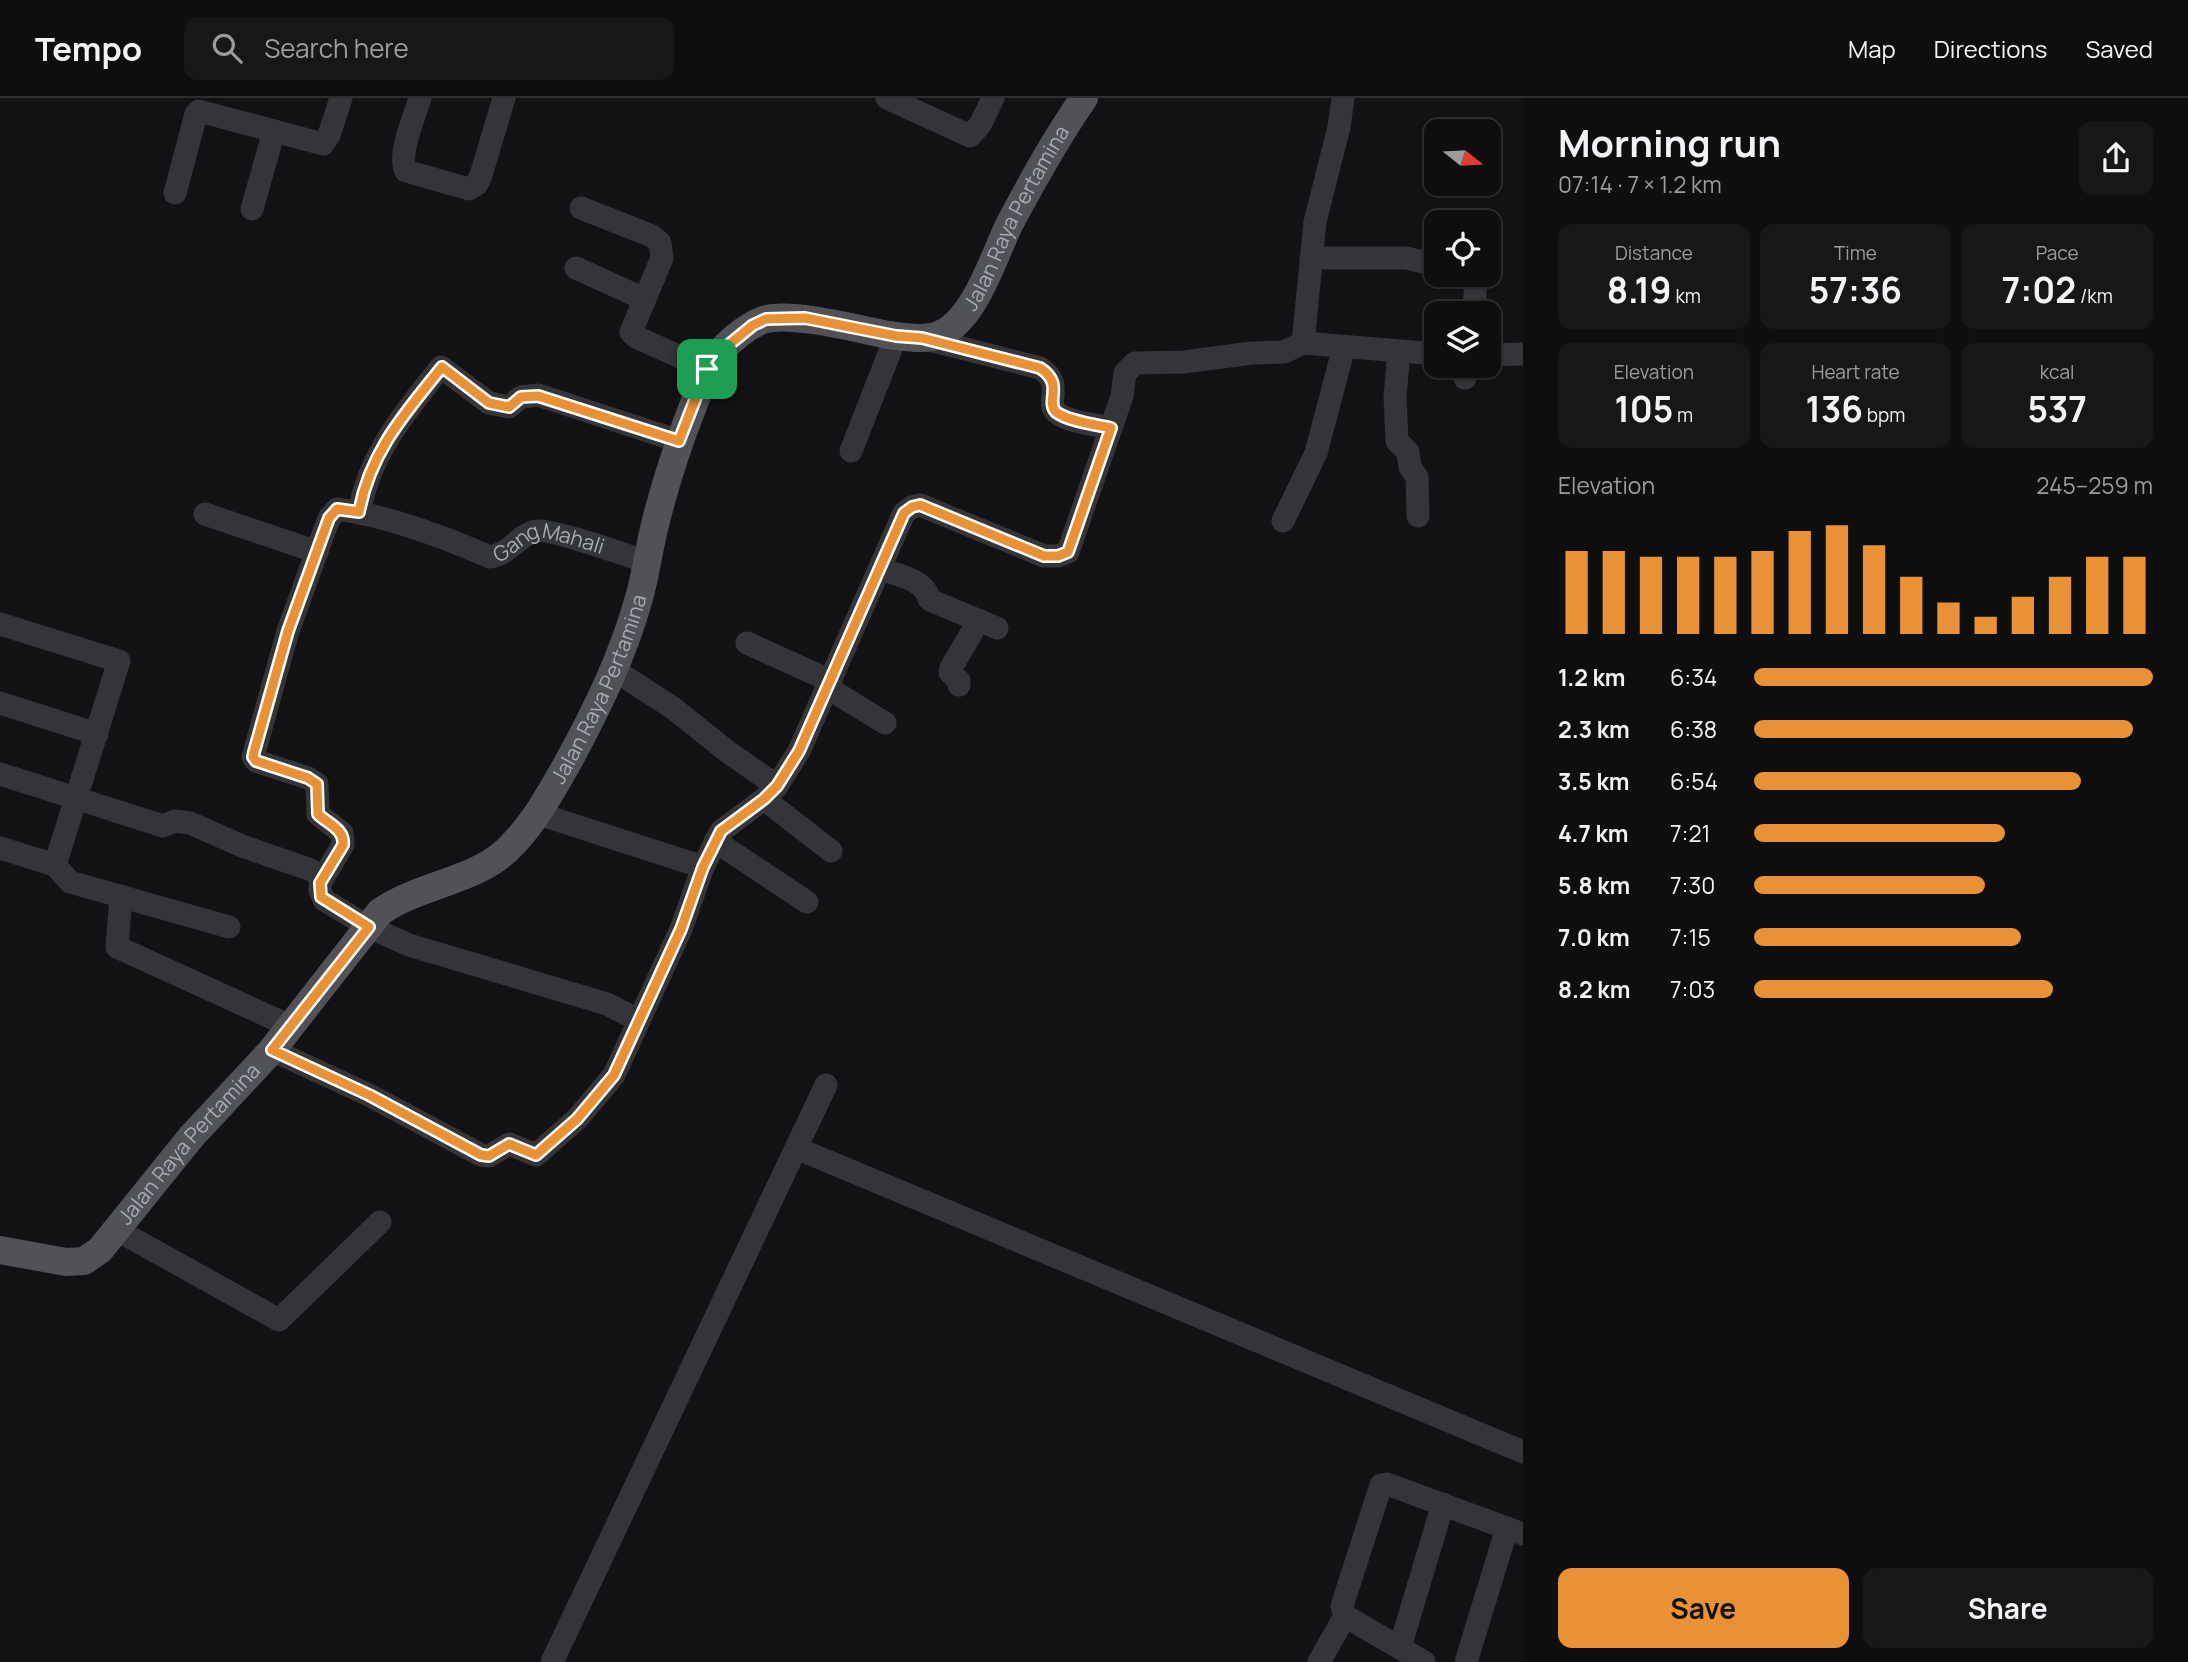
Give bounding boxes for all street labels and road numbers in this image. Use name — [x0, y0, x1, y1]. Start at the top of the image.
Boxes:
street label: Jalan Raya Pertamina — [956, 120, 1075, 316]
street label: Gang Mahali — [488, 516, 608, 568]
street label: Jalan Raya Pertamina — [544, 591, 652, 788]
street label: Jalan Raya Pertamina — [111, 1057, 266, 1230]

